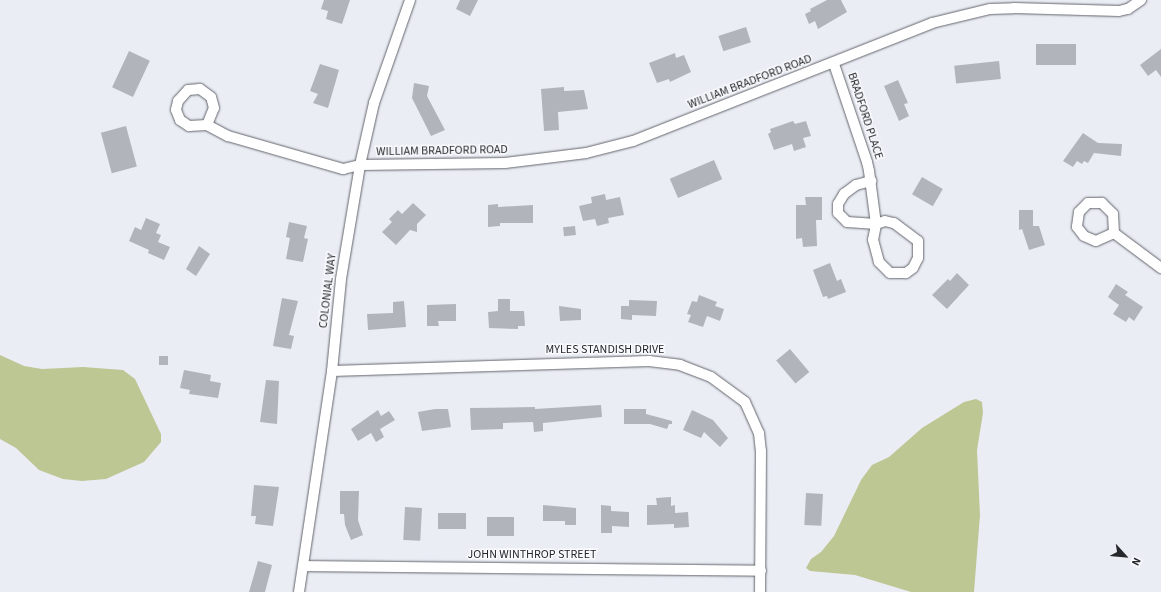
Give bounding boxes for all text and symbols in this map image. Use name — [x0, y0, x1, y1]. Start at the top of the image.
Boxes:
street label: WILLIAM BRADFORD ROAD — [686, 52, 814, 112]
street label: BRADFORD PLACE — [844, 71, 886, 161]
street label: WILLIAM BRADFORD ROAD — [376, 143, 508, 159]
street label: COLONIAL WAY — [316, 253, 340, 329]
street label: MYLES STANDISH DRIVE — [546, 343, 664, 357]
north arrow — [1105, 536, 1145, 576]
street label: JOHN WINTHROP STREET — [468, 548, 596, 562]
text: N — [1128, 555, 1144, 568]

